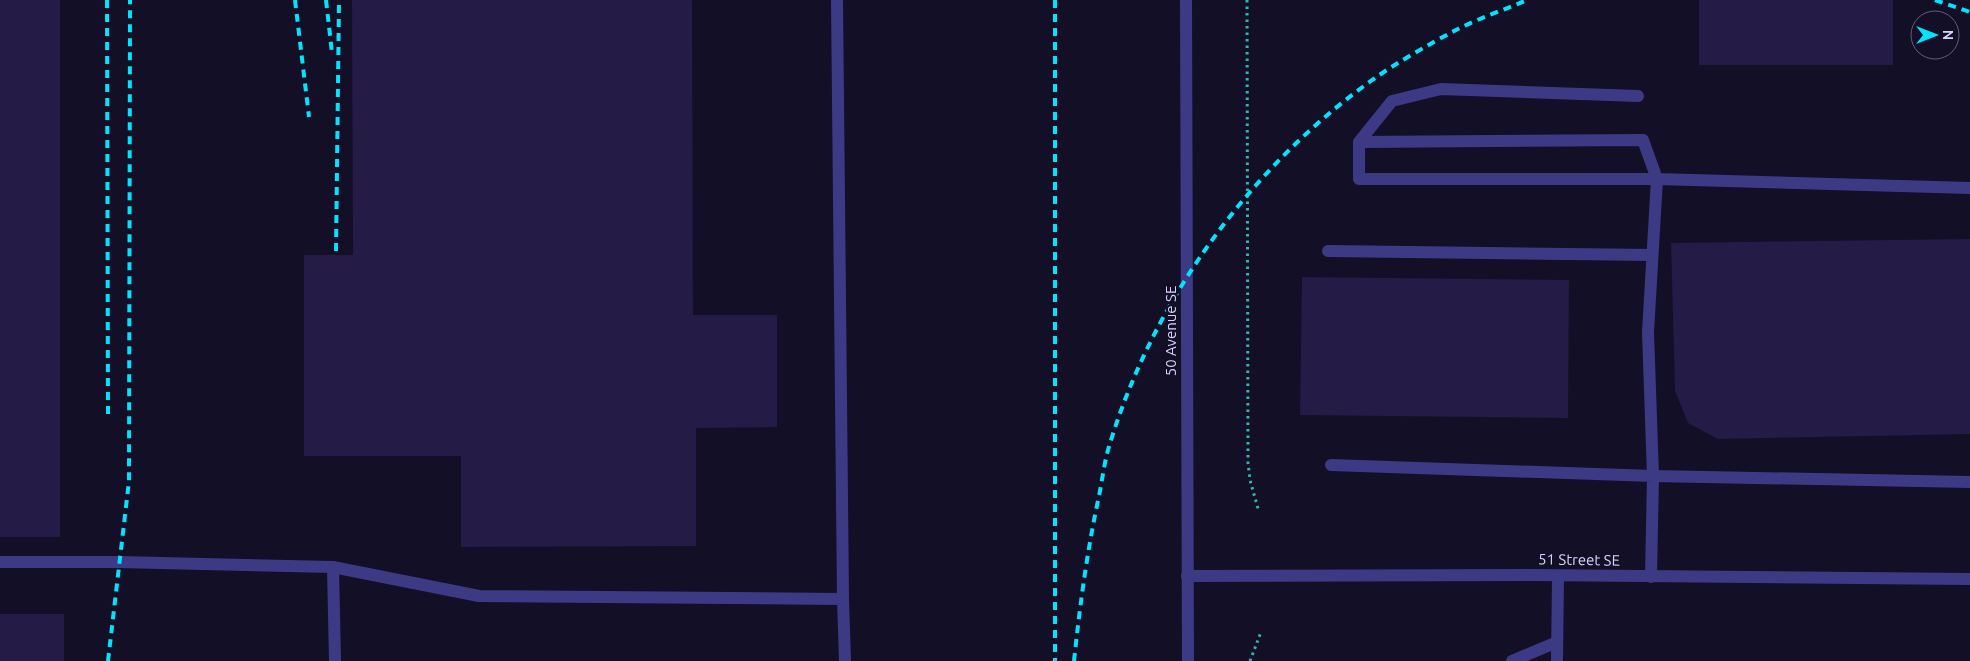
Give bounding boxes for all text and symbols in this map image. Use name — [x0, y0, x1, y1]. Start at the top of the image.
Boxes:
north arrow — [1910, 10, 1960, 60]
text: N — [1940, 30, 1956, 40]
street label: 50 Avenue SE — [1162, 286, 1179, 376]
street label: 51 Street SE — [1538, 550, 1620, 569]

